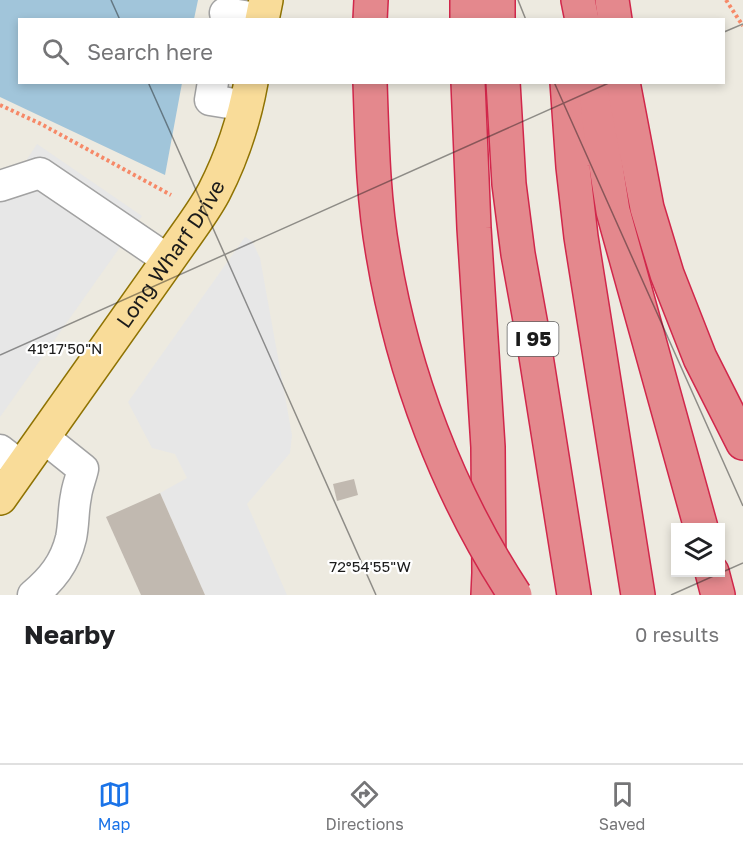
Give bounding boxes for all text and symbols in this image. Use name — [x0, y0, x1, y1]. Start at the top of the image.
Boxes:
search box — [18, 18, 725, 84]
icon: search — [39, 35, 72, 68]
text: Search here — [87, 38, 213, 65]
street label: Long Wharf Drive — [110, 175, 230, 333]
road number: I 95 — [508, 322, 558, 356]
text: 41°17'50"N — [28, 339, 102, 357]
map controls — [671, 523, 725, 577]
button: layers — [671, 523, 725, 577]
text: 72°54'55"W — [329, 557, 411, 575]
text: Nearby — [24, 619, 115, 650]
text: 0 results — [635, 622, 719, 646]
tab: Map — [98, 778, 131, 834]
tab: Directions — [326, 778, 404, 834]
tab: Saved — [599, 778, 645, 834]

